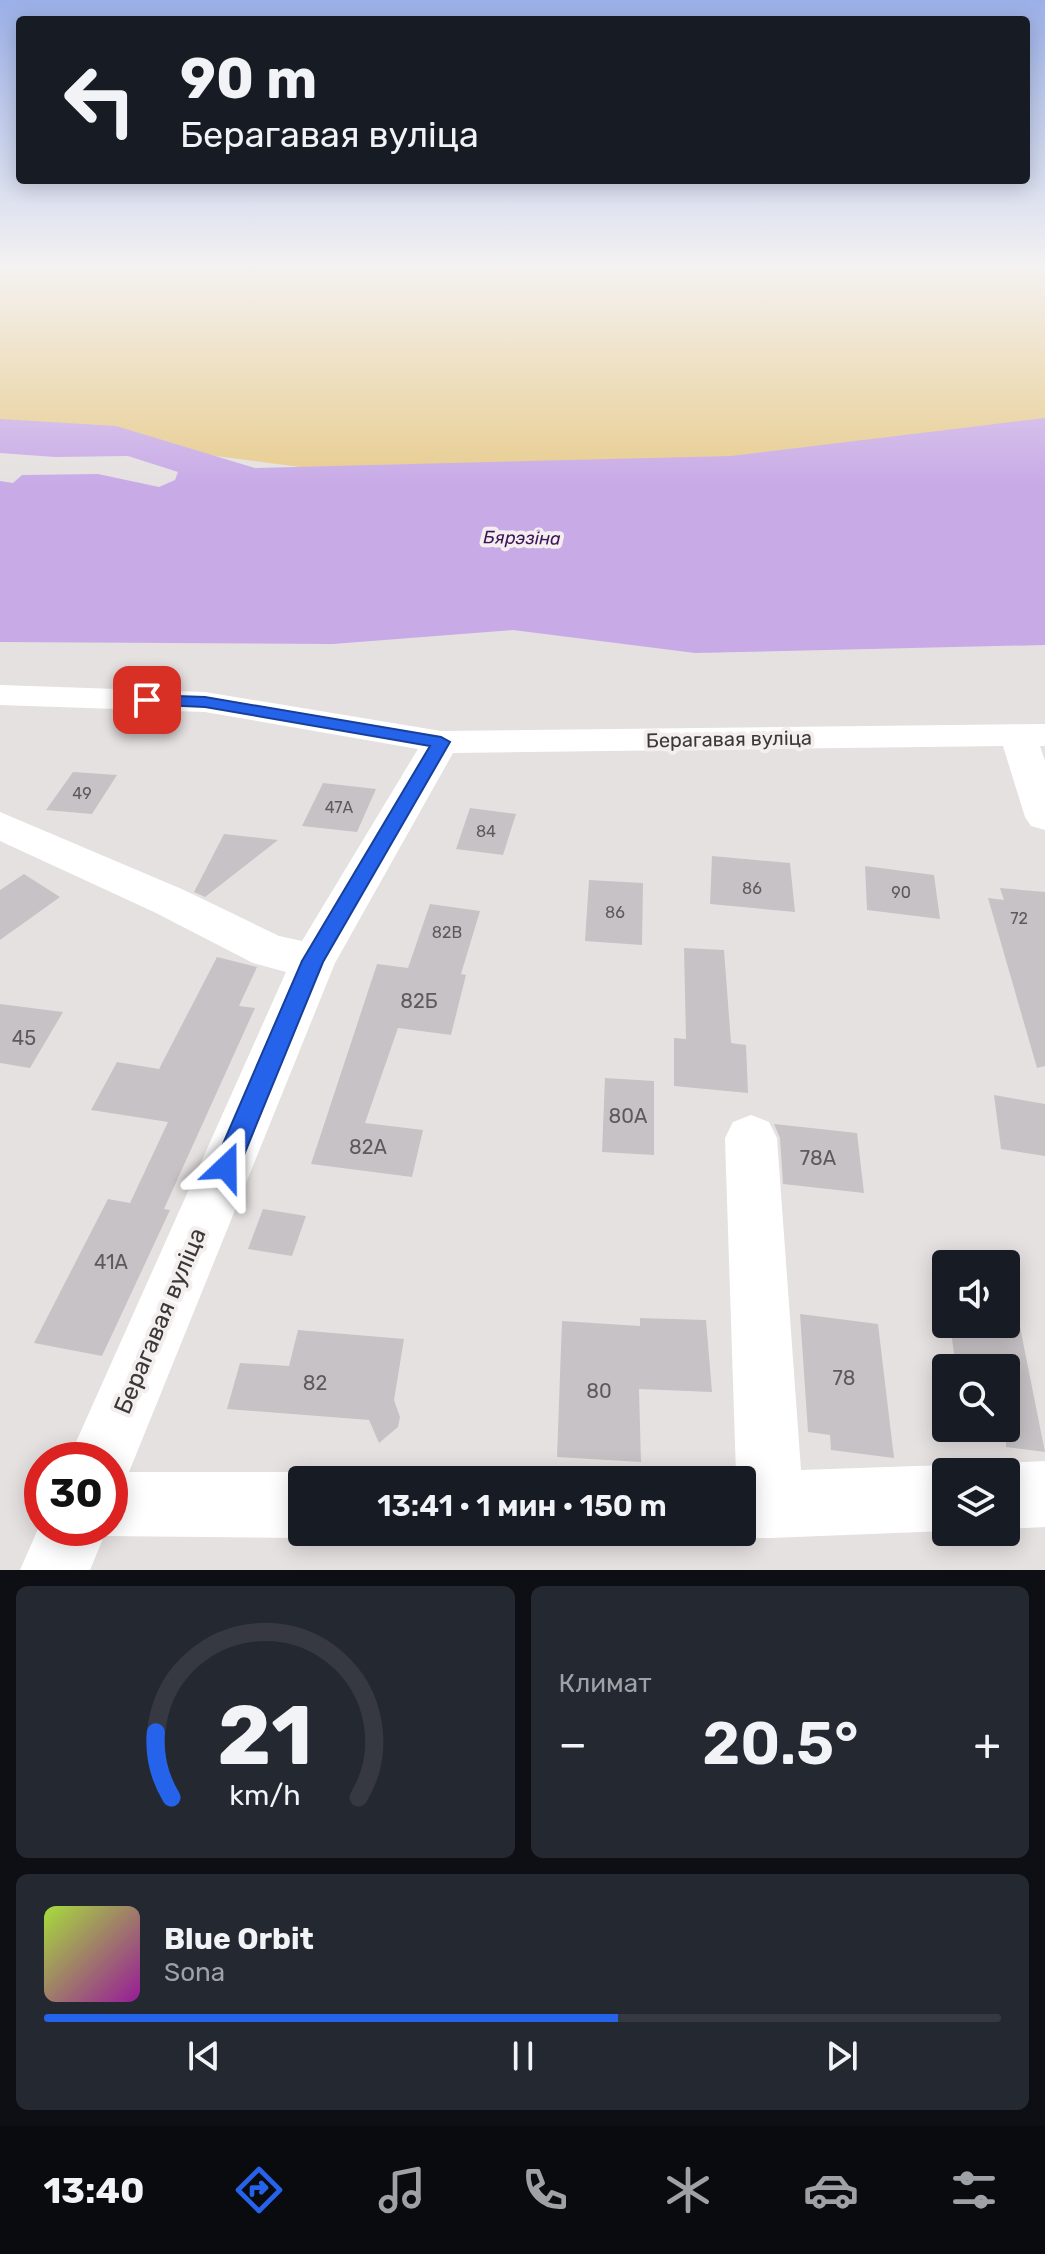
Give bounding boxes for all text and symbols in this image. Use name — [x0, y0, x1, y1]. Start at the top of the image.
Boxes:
text: 90 m — [180, 46, 317, 112]
icon: left — [48, 48, 152, 152]
text: Берагавая вуліца — [180, 113, 479, 156]
water label: Бярэзіна — [483, 526, 561, 550]
pin — [113, 666, 181, 734]
icon: arrive — [125, 678, 169, 722]
street label: Берагавая вуліца — [646, 726, 812, 752]
house number: 49 — [72, 784, 92, 803]
house number: 47А — [325, 798, 354, 817]
house number: 84 — [476, 822, 496, 841]
house number: 86 — [742, 879, 762, 898]
house number: 90 — [891, 883, 911, 902]
house number: 86 — [605, 903, 625, 922]
house number: 72 — [1010, 909, 1028, 928]
house number: 82В — [432, 923, 462, 942]
house number: 82Б — [400, 989, 438, 1013]
house number: 45 — [12, 1026, 36, 1050]
house number: 80А — [609, 1104, 647, 1128]
position arrow — [184, 1125, 268, 1209]
house number: 82А — [349, 1135, 387, 1159]
house number: 78А — [800, 1146, 836, 1170]
street label: Берагавая вуліца — [108, 1224, 212, 1418]
house number: 41А — [94, 1250, 128, 1274]
map controls — [932, 1250, 1020, 1546]
button: sound — [932, 1250, 1020, 1338]
button: search — [932, 1354, 1020, 1442]
house number: 78 — [833, 1366, 855, 1390]
house number: 82 — [303, 1371, 327, 1395]
house number: 80 — [586, 1379, 612, 1403]
speed limit sign: 30 — [24, 1442, 128, 1546]
button: layers — [932, 1458, 1020, 1546]
text: 13:41 · 1 мин · 150 m — [377, 1488, 667, 1524]
text: Климат — [559, 1668, 651, 1699]
text: 21 — [218, 1686, 313, 1785]
text: 20.5° — [702, 1708, 859, 1779]
text: − — [559, 1718, 587, 1770]
text: + — [974, 1718, 1001, 1770]
text: km/h — [230, 1778, 301, 1812]
text: Blue Orbit — [164, 1921, 314, 1957]
text: Sona — [164, 1957, 225, 1988]
icon: previous — [182, 2034, 226, 2078]
icon: pause — [501, 2034, 545, 2078]
icon: next — [820, 2034, 864, 2078]
icon: directions — [231, 2162, 287, 2218]
icon: music — [374, 2162, 430, 2218]
icon: phone — [517, 2162, 573, 2218]
icon: climate — [660, 2162, 716, 2218]
icon: car — [803, 2162, 859, 2218]
icon: filters — [946, 2162, 1002, 2218]
text: 13:40 — [43, 2169, 145, 2212]

